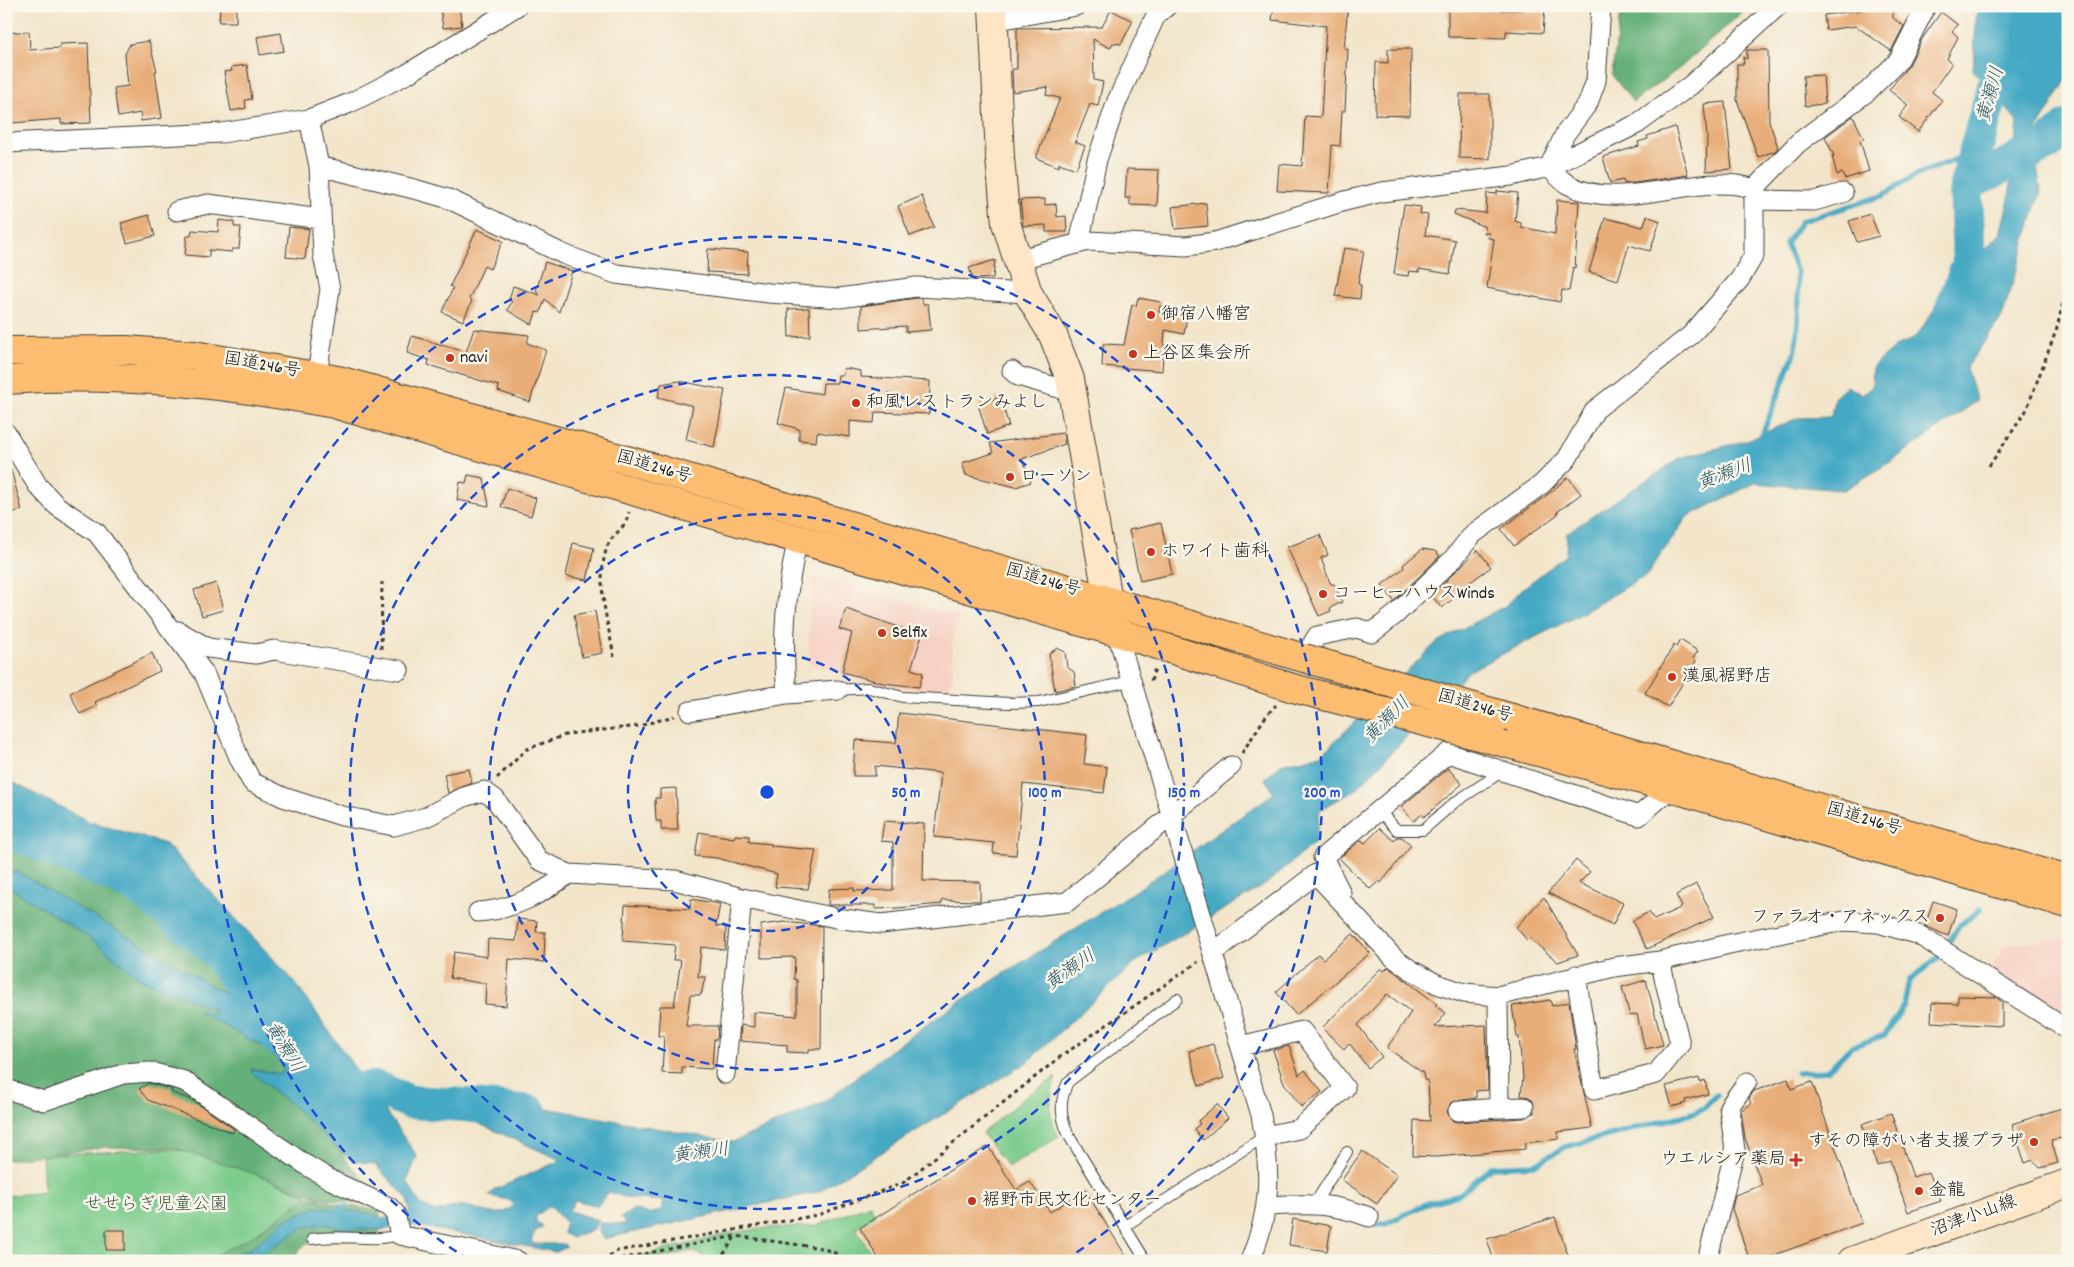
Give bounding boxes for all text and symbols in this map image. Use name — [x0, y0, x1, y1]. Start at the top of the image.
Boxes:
water label: 黄瀬川 — [1971, 64, 2013, 126]
place label: 御宿八幡宮 — [1161, 303, 1251, 328]
marker: 御宿八幡宮 — [1145, 309, 1157, 321]
place label: 上谷区集会所 — [1143, 342, 1251, 367]
place label: navi — [460, 346, 488, 371]
street label: 国道246号 — [221, 347, 303, 385]
marker: 上谷区集会所 — [1127, 348, 1139, 360]
marker: navi — [444, 352, 456, 364]
place label: 和風レストランみよし — [866, 391, 1047, 416]
marker: 和風レストランみよし — [850, 397, 862, 409]
street label: 国道246号 — [613, 445, 695, 491]
water label: 黄瀬川 — [1694, 454, 1756, 498]
place label: ローソン — [1020, 465, 1092, 490]
marker: ローソン — [1004, 471, 1016, 483]
place label: ホワイト歯科 — [1161, 540, 1269, 565]
marker: ホワイト歯科 — [1145, 546, 1157, 558]
street label: 国道246号 — [1002, 558, 1084, 604]
place label: コーヒーハウスWinds — [1333, 582, 1495, 607]
marker: コーヒーハウスWinds — [1317, 588, 1329, 600]
place label: Selfix — [892, 621, 927, 646]
marker: Selfix — [876, 627, 888, 639]
place label: 漢風裾野店 — [1682, 665, 1772, 690]
marker: 漢風裾野店 — [1666, 671, 1678, 683]
street label: 国道246号 — [1434, 684, 1516, 730]
water label: 黄瀬川 — [1358, 691, 1418, 751]
centre of rings — [758, 783, 776, 801]
text: 50 m — [892, 783, 920, 805]
text: 100 m — [1028, 783, 1062, 805]
text: 150 m — [1168, 783, 1200, 805]
text: 200 m — [1304, 783, 1340, 805]
street label: 国道246号 — [1823, 797, 1905, 843]
place label: ファラオ・アネックス — [1751, 906, 1930, 931]
marker: ファラオ・アネックス — [1934, 912, 1946, 924]
water label: 黄瀬川 — [1040, 944, 1102, 998]
water label: 黄瀬川 — [256, 1017, 310, 1079]
place label: すその障がい者支援プラザ — [1808, 1130, 2024, 1155]
marker: すその障がい者支援プラザ — [2028, 1136, 2040, 1148]
water label: 黄瀬川 — [671, 1137, 731, 1171]
place label: ウエルシア薬局 — [1660, 1148, 1786, 1173]
marker: ウエルシア薬局 — [1790, 1154, 1802, 1166]
place label: 金龍 — [1929, 1179, 1965, 1204]
marker: 金龍 — [1913, 1185, 1925, 1197]
place label: 裾野市民文化センター — [982, 1189, 1161, 1214]
street label: 沼津小山線 — [1927, 1190, 2021, 1244]
park label: せせらぎ児童公園 — [84, 1193, 228, 1218]
marker: 裾野市民文化センター — [966, 1195, 978, 1207]

